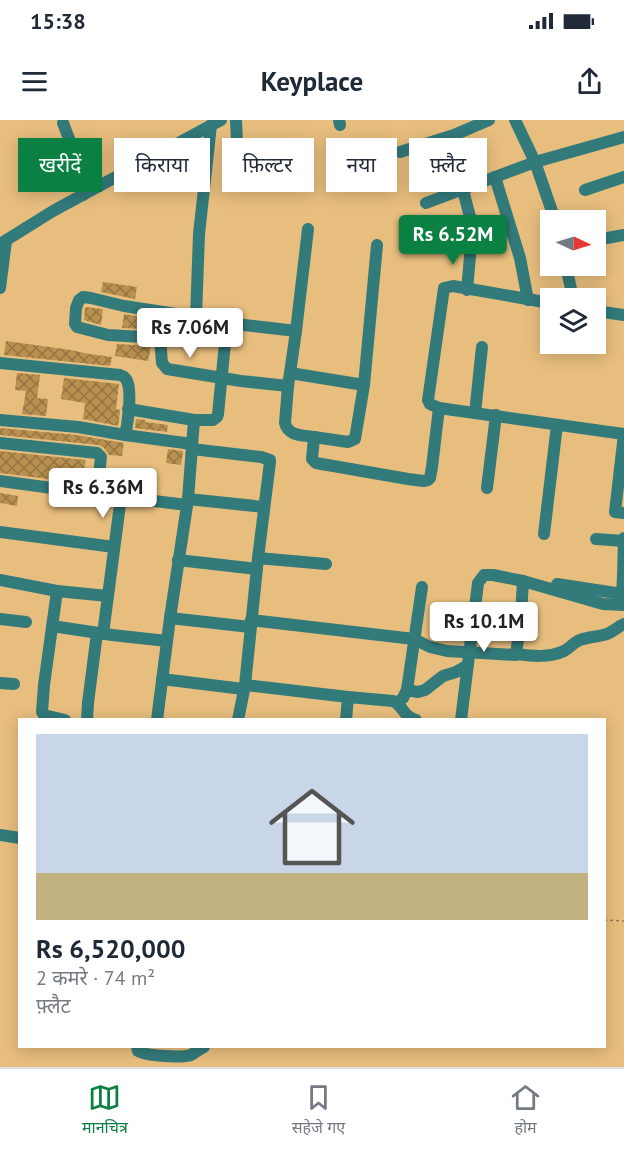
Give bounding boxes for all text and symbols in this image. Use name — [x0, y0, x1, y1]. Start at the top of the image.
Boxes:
text: 15:38 — [30, 7, 86, 35]
text: Keyplace — [261, 64, 363, 98]
icon: menu — [18, 65, 51, 98]
icon: share — [573, 65, 606, 98]
chip: खरीदें — [18, 138, 102, 192]
chip: किराया — [114, 138, 210, 192]
chip: फ़िल्टर — [222, 138, 314, 192]
chip: नया — [326, 138, 397, 192]
chip: फ़्लैट — [409, 138, 487, 192]
north arrow — [540, 210, 606, 276]
map controls — [540, 210, 606, 354]
pin: Rs 6.52M — [391, 215, 515, 266]
text: Rs 6.52M — [413, 221, 493, 247]
button: layers — [540, 288, 606, 354]
pin: Rs 7.06M — [128, 308, 252, 359]
text: Rs 7.06M — [151, 314, 229, 340]
pin: Rs 6.36M — [41, 468, 165, 519]
text: Rs 6.36M — [63, 474, 143, 500]
pin: Rs 10.1M — [422, 602, 546, 653]
text: Rs 10.1M — [444, 608, 524, 634]
icon: home — [258, 773, 366, 881]
text: Rs 6,520,000 — [36, 932, 186, 965]
text: 2 कमरे · 74 m² — [36, 965, 155, 991]
text: फ़्लैट — [36, 993, 71, 1019]
tab: मानचित्र — [82, 1081, 128, 1140]
tab: सहेजे गए — [292, 1081, 345, 1140]
tab: होम — [509, 1081, 542, 1140]

